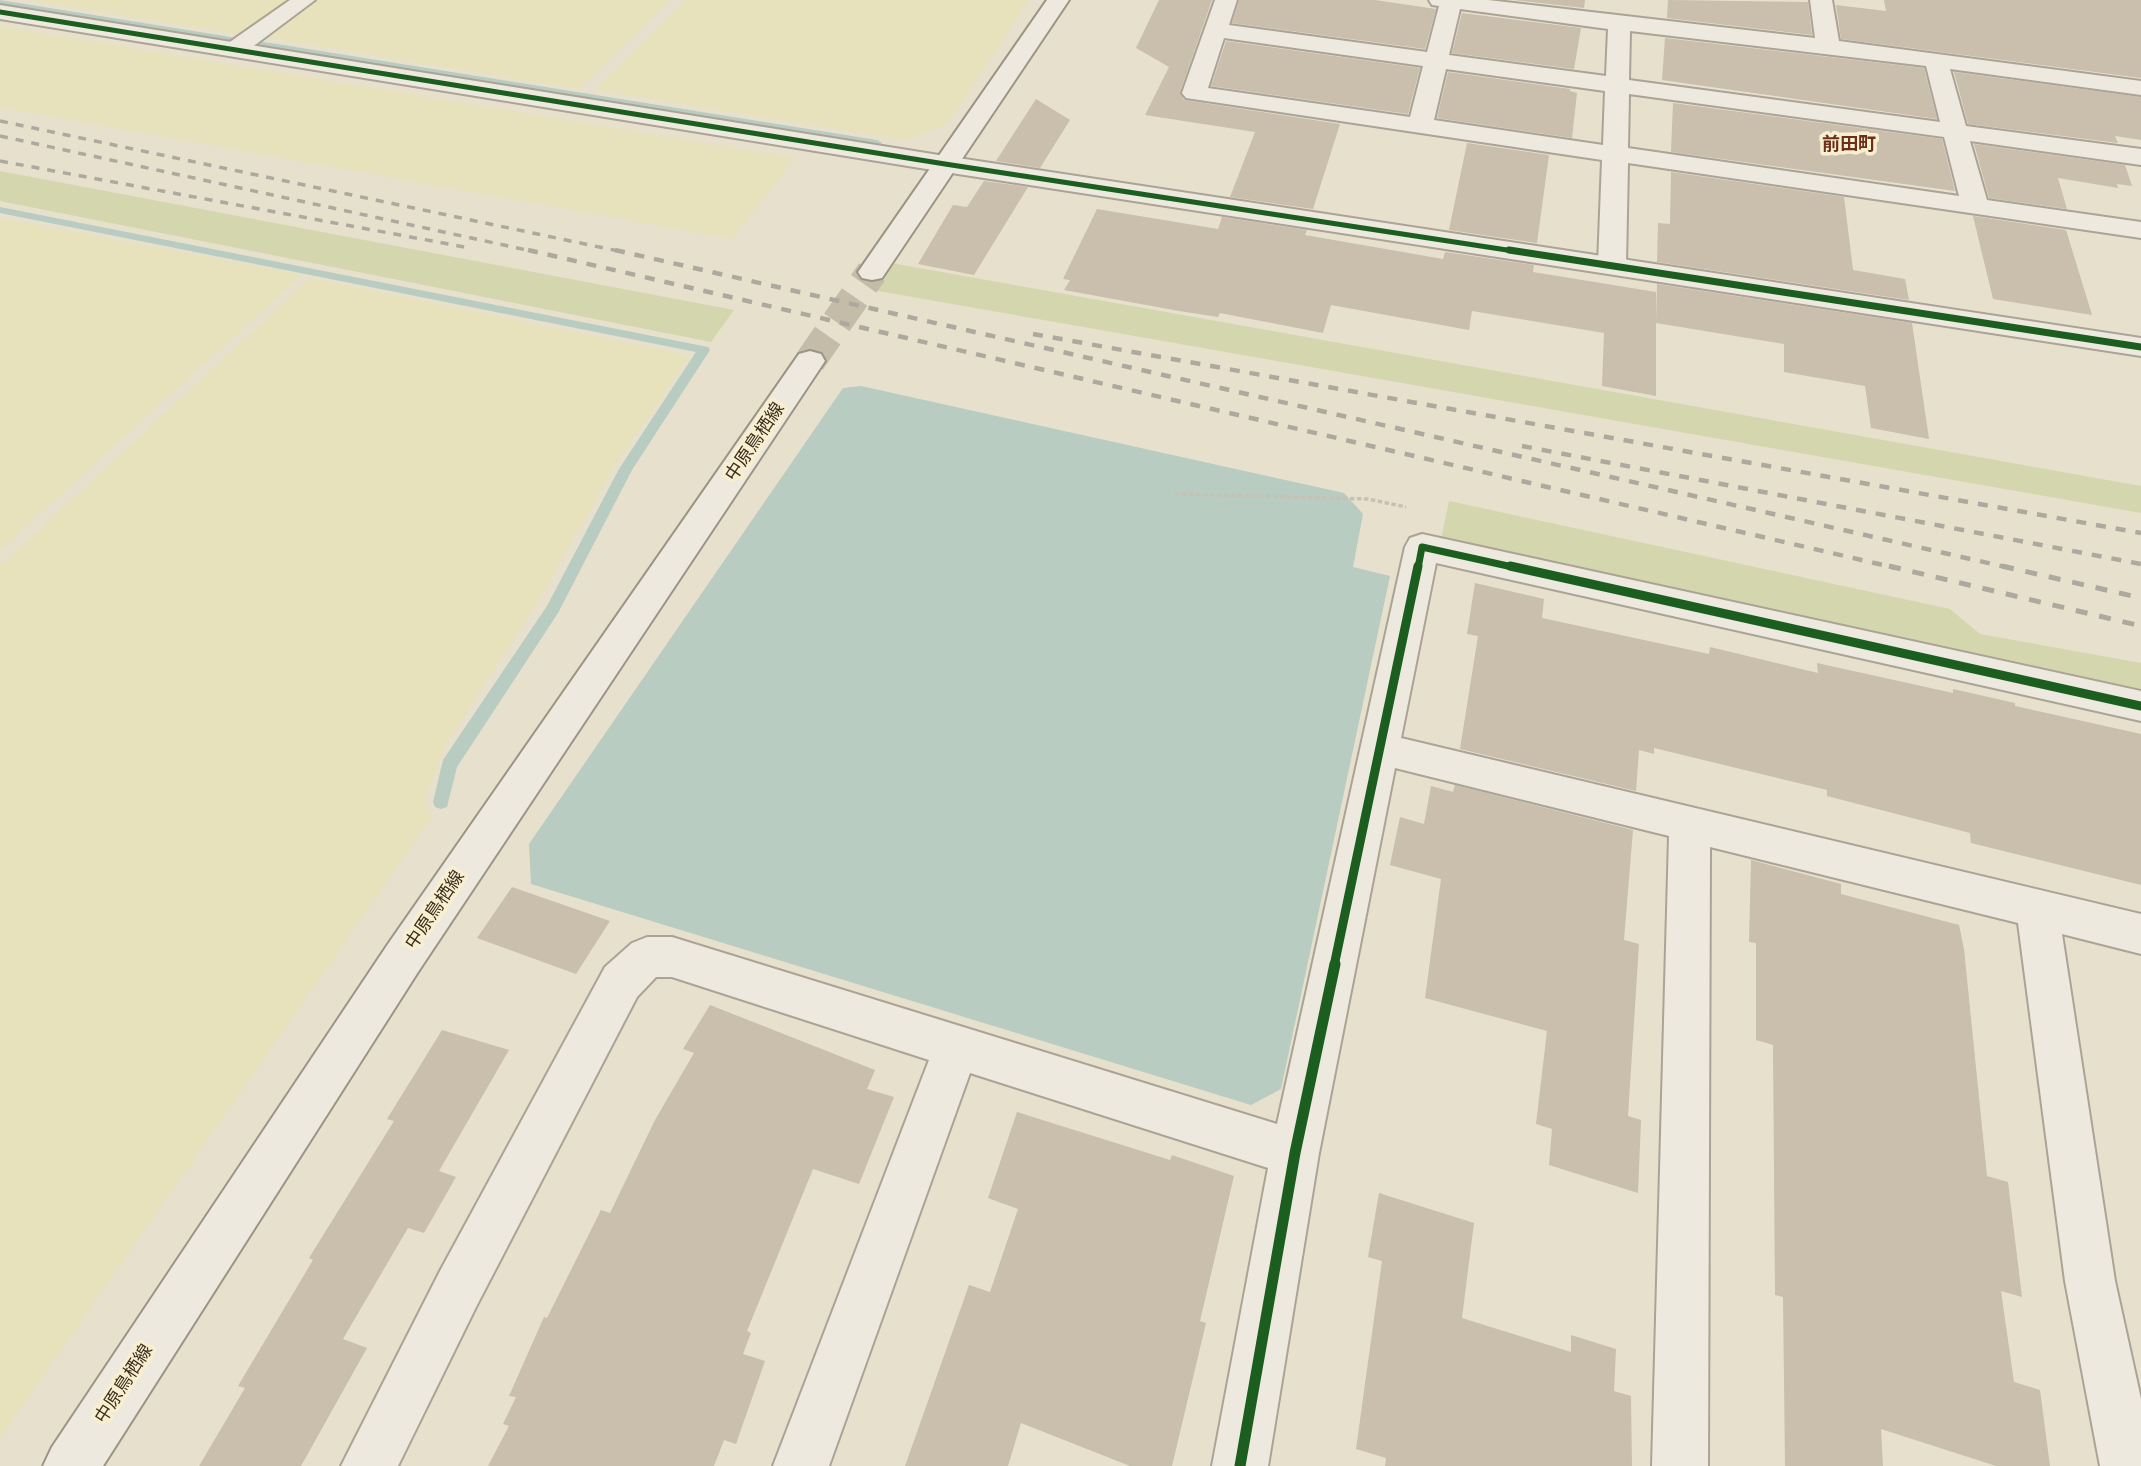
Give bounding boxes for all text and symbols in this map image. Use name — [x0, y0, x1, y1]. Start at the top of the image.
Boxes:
district label: 前田町 — [1822, 134, 1876, 156]
street label: 中原鳥栖線 — [721, 399, 789, 485]
street label: 中原鳥栖線 — [401, 867, 469, 953]
street label: 中原鳥栖線 — [90, 1340, 158, 1428]

